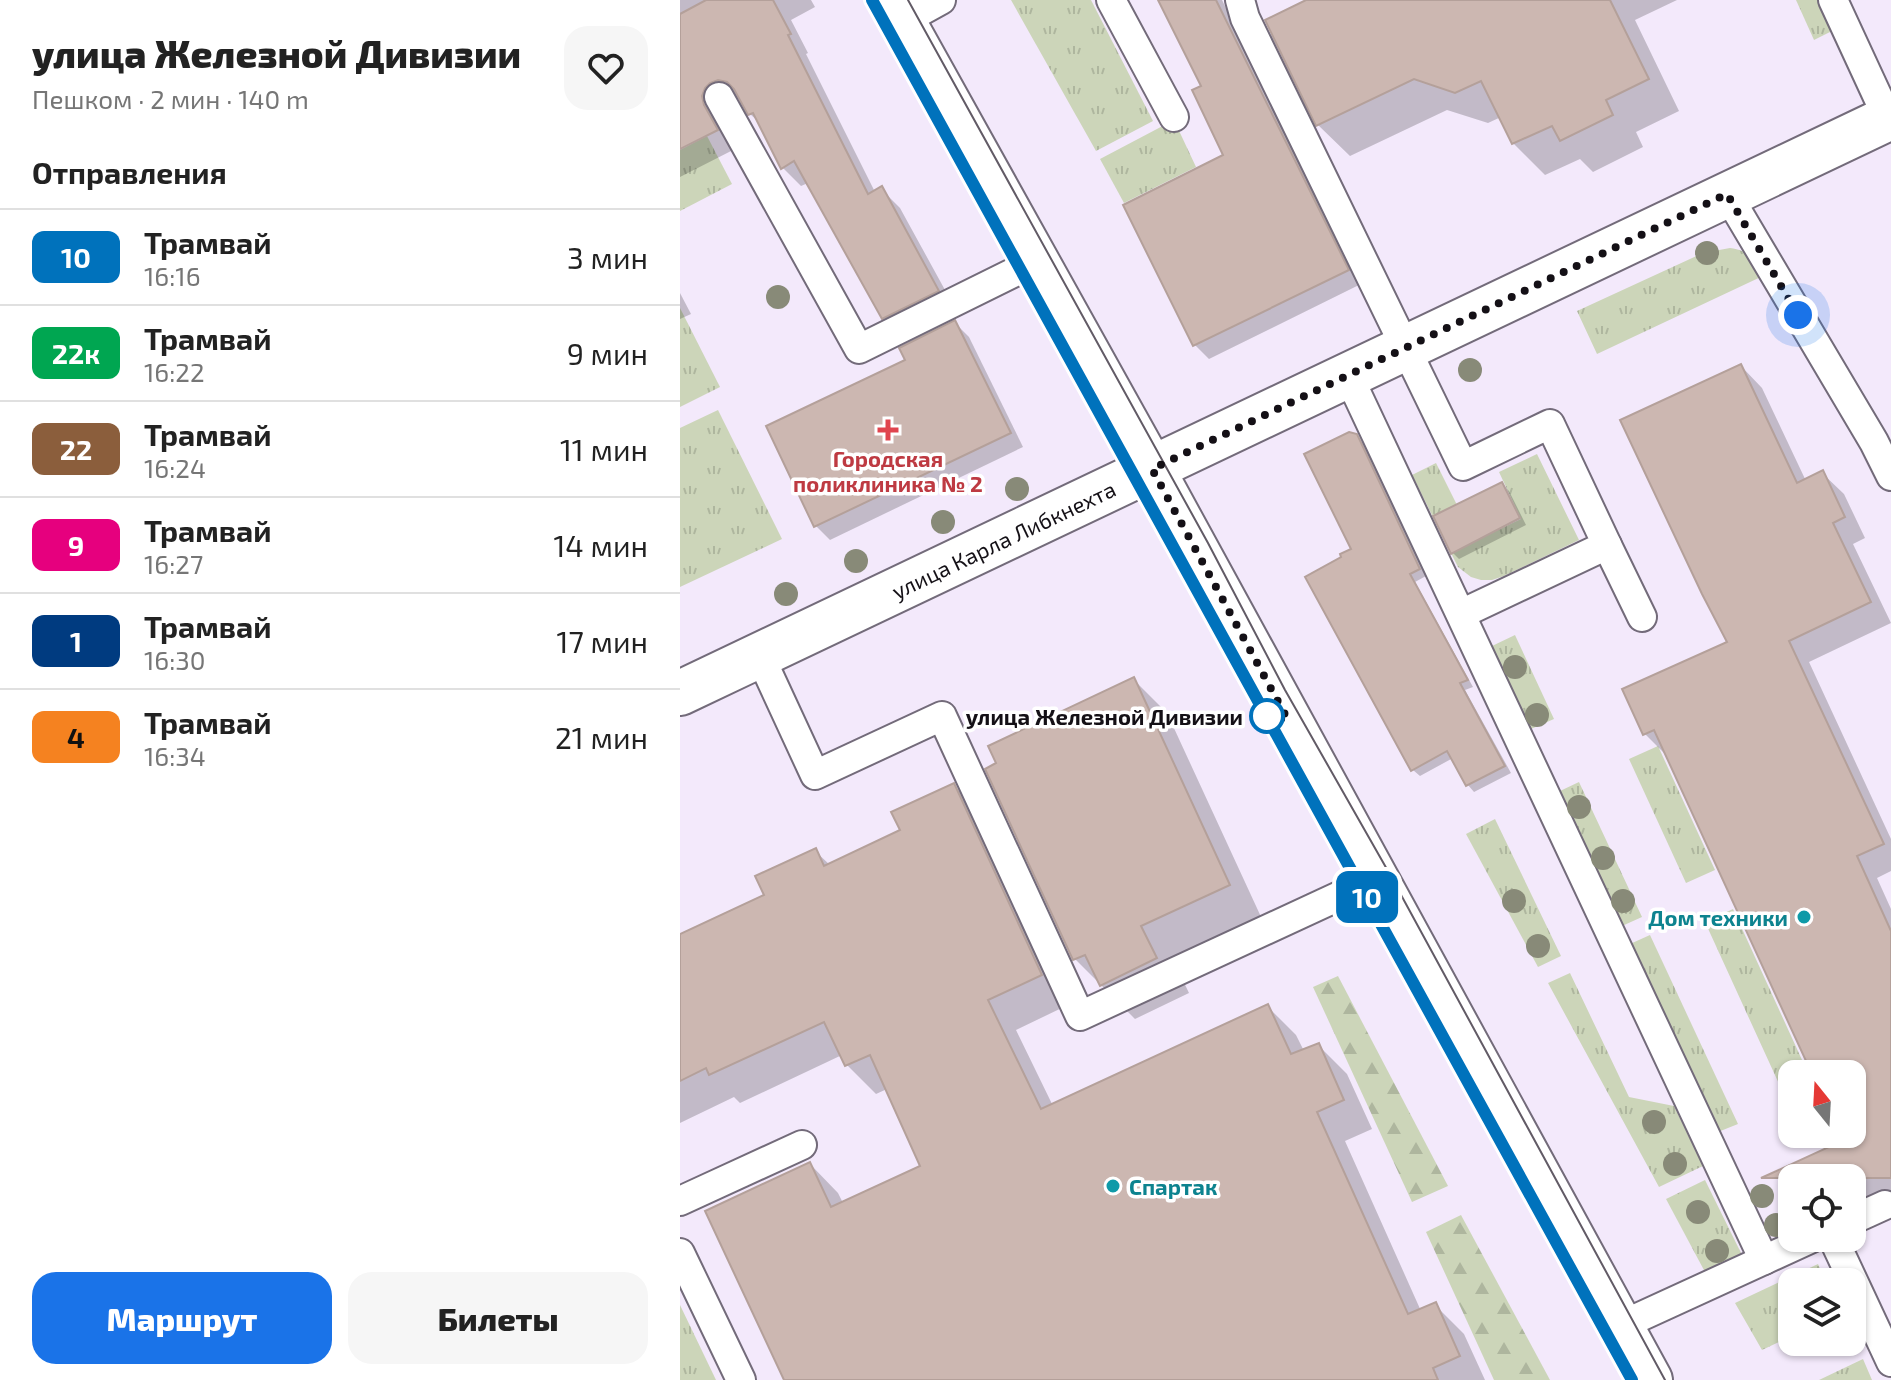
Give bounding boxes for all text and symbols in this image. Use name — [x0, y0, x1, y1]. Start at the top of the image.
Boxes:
button: heart — [564, 26, 648, 110]
text: улица Железной Дивизии — [32, 30, 521, 76]
text: Пешком · 2 мин · 140 m — [32, 83, 309, 114]
text: Отправления — [32, 154, 227, 190]
text: Трамвай — [144, 224, 272, 260]
text: 3 мин — [567, 239, 648, 275]
text: 10 — [61, 240, 91, 274]
text: 16:16 — [144, 260, 201, 291]
your location — [1778, 295, 1818, 335]
text: Трамвай — [144, 320, 272, 356]
text: 9 мин — [567, 335, 648, 371]
text: 22к — [52, 336, 100, 370]
text: 16:22 — [144, 356, 205, 387]
text: Трамвай — [144, 416, 272, 452]
marker: Городская поликлиника № 2 — [877, 419, 899, 441]
text: 11 мин — [560, 431, 648, 467]
text: 22 — [60, 432, 92, 466]
place label: Городская поликлиника № 2 — [793, 445, 983, 496]
text: 16:24 — [144, 452, 206, 483]
street label: улица Карла Либкнехта — [887, 475, 1119, 604]
text: Трамвай — [144, 512, 272, 548]
text: 14 мин — [553, 527, 648, 563]
text: 9 — [68, 528, 84, 562]
text: 16:27 — [144, 548, 203, 579]
text: Трамвай — [144, 608, 272, 644]
text: 17 мин — [557, 623, 648, 659]
text: 1 — [70, 624, 82, 658]
text: 16:30 — [144, 644, 206, 675]
marker: улица Железной Дивизии — [1250, 699, 1284, 733]
place label: улица Железной Дивизии — [966, 703, 1243, 729]
text: Трамвай — [144, 704, 272, 740]
text: 21 мин — [555, 719, 648, 755]
text: 4 — [67, 720, 85, 754]
text: 16:34 — [144, 740, 206, 771]
line badge: 10 — [1331, 871, 1403, 923]
text: 10 — [1352, 880, 1382, 914]
place label: Дом техники — [1648, 904, 1788, 930]
marker: Дом техники — [1795, 908, 1813, 926]
north arrow — [1778, 1060, 1866, 1148]
map controls — [1778, 1060, 1866, 1356]
button: locate — [1778, 1164, 1866, 1252]
place label: Спартак — [1129, 1173, 1217, 1199]
marker: Спартак — [1104, 1177, 1122, 1195]
button: layers — [1778, 1268, 1866, 1356]
button: Маршрут — [32, 1272, 332, 1364]
button: Билеты — [348, 1272, 648, 1364]

